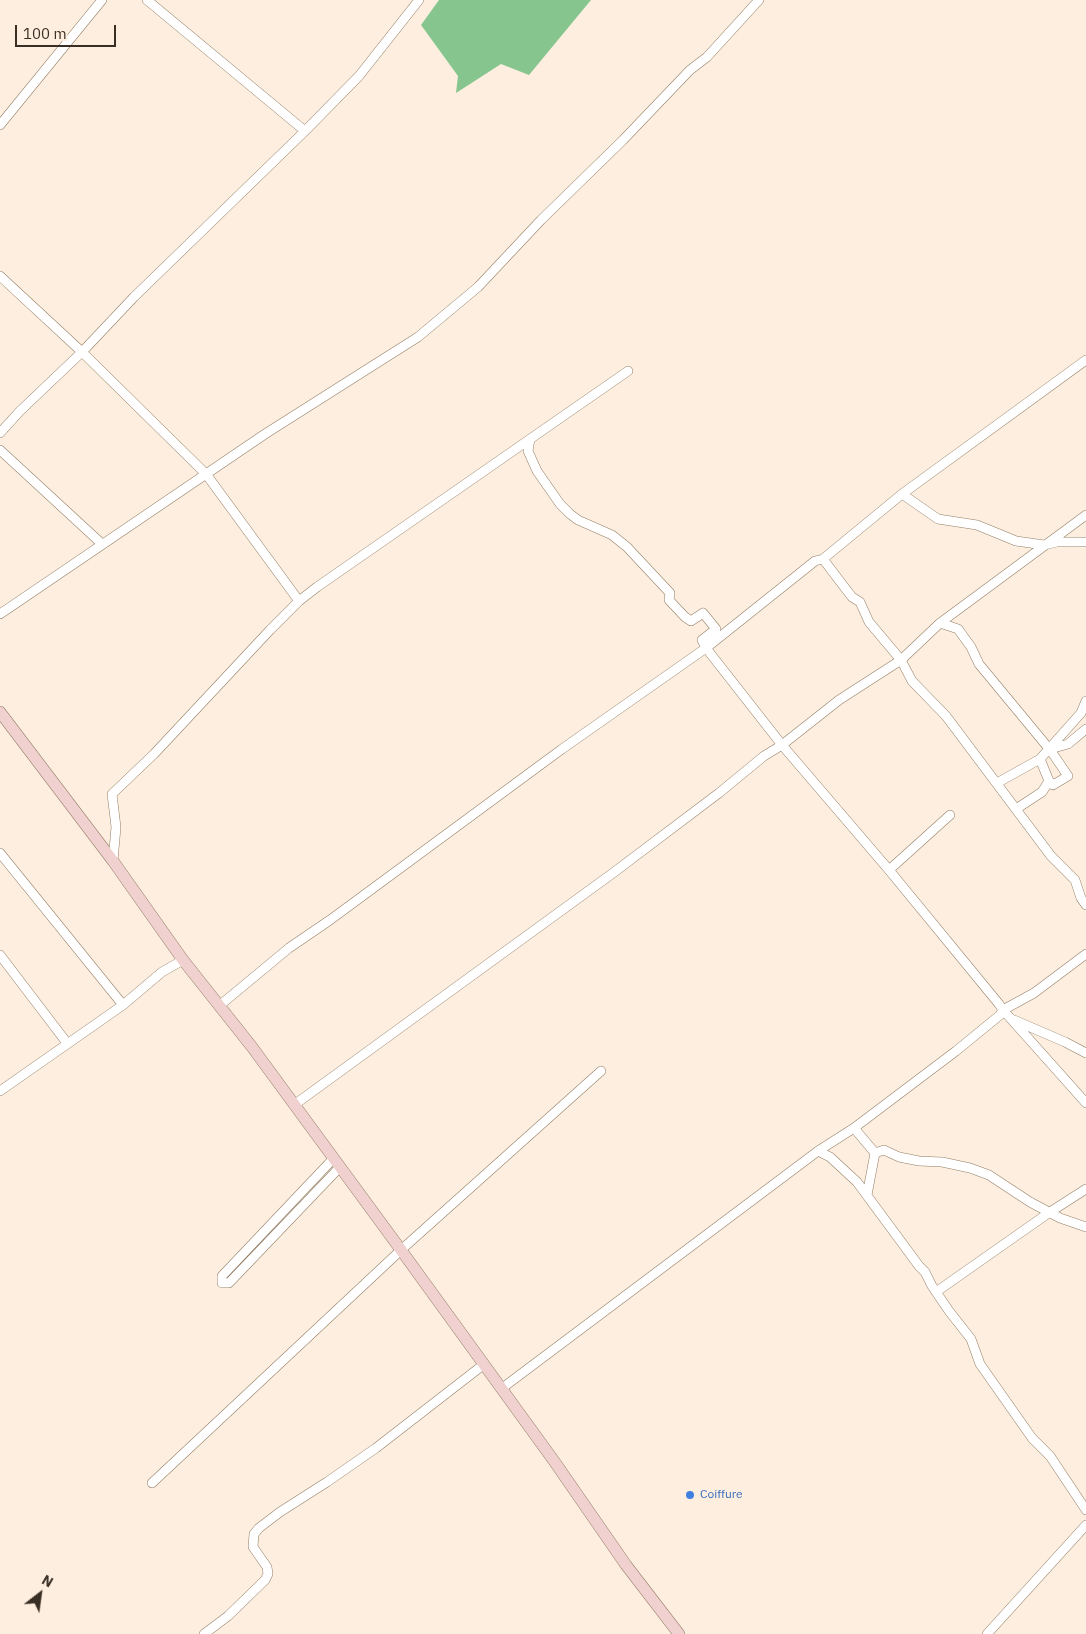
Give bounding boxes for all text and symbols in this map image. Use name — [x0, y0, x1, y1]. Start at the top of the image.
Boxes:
scale bar — [18, 15, 119, 47]
text: 100 m — [23, 24, 67, 43]
place label: Coiffure — [700, 1488, 743, 1502]
marker: Coiffure — [684, 1489, 696, 1501]
north arrow — [15, 1569, 65, 1619]
text: N — [39, 1571, 56, 1591]

